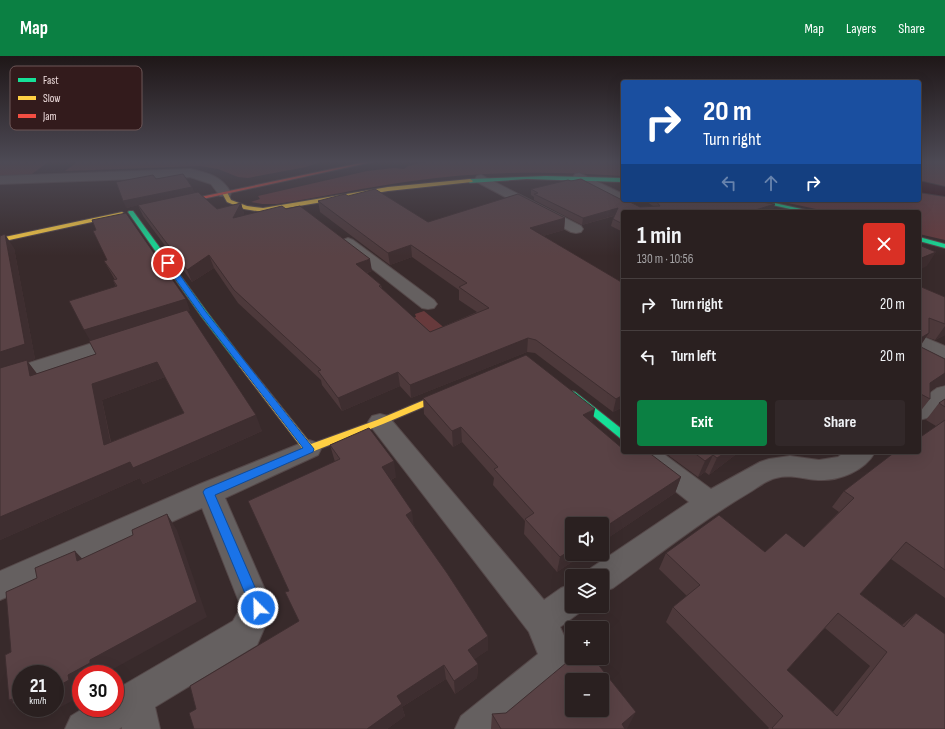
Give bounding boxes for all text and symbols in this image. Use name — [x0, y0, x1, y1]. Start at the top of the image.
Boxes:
text: Map — [20, 17, 48, 40]
text: Map — [804, 20, 824, 37]
text: Layers — [846, 20, 876, 37]
text: Share — [898, 20, 925, 37]
legend — [10, 66, 142, 130]
text: Fast — [43, 74, 59, 87]
text: Slow — [43, 92, 60, 105]
text: 20 m — [703, 95, 752, 128]
icon: right — [637, 96, 689, 148]
text: Jam — [42, 110, 57, 123]
text: Turn right — [703, 129, 761, 150]
icon: left — [718, 172, 740, 194]
icon: ahead — [760, 172, 782, 194]
icon: right — [802, 172, 824, 194]
text: 1 min — [637, 221, 682, 250]
button: close — [863, 223, 905, 265]
pin — [151, 246, 185, 280]
text: 130 m · 10:56 — [637, 251, 694, 267]
icon: arrive — [157, 252, 179, 274]
icon: right — [637, 294, 659, 316]
text: Turn right — [671, 295, 723, 314]
text: 20 m — [880, 295, 905, 314]
icon: left — [637, 346, 659, 368]
text: Turn left — [671, 347, 716, 366]
text: 20 m — [880, 347, 905, 366]
button: Exit — [637, 400, 767, 446]
button: Share — [775, 400, 905, 446]
map controls — [565, 517, 609, 717]
button: sound — [565, 517, 609, 561]
button: layers — [565, 569, 609, 613]
position arrow — [237, 587, 279, 629]
button: + — [565, 621, 609, 665]
speed limit sign: 30 — [72, 665, 124, 717]
button: − — [565, 673, 609, 717]
text: 21 — [30, 674, 46, 698]
text: km/h — [29, 695, 47, 707]

